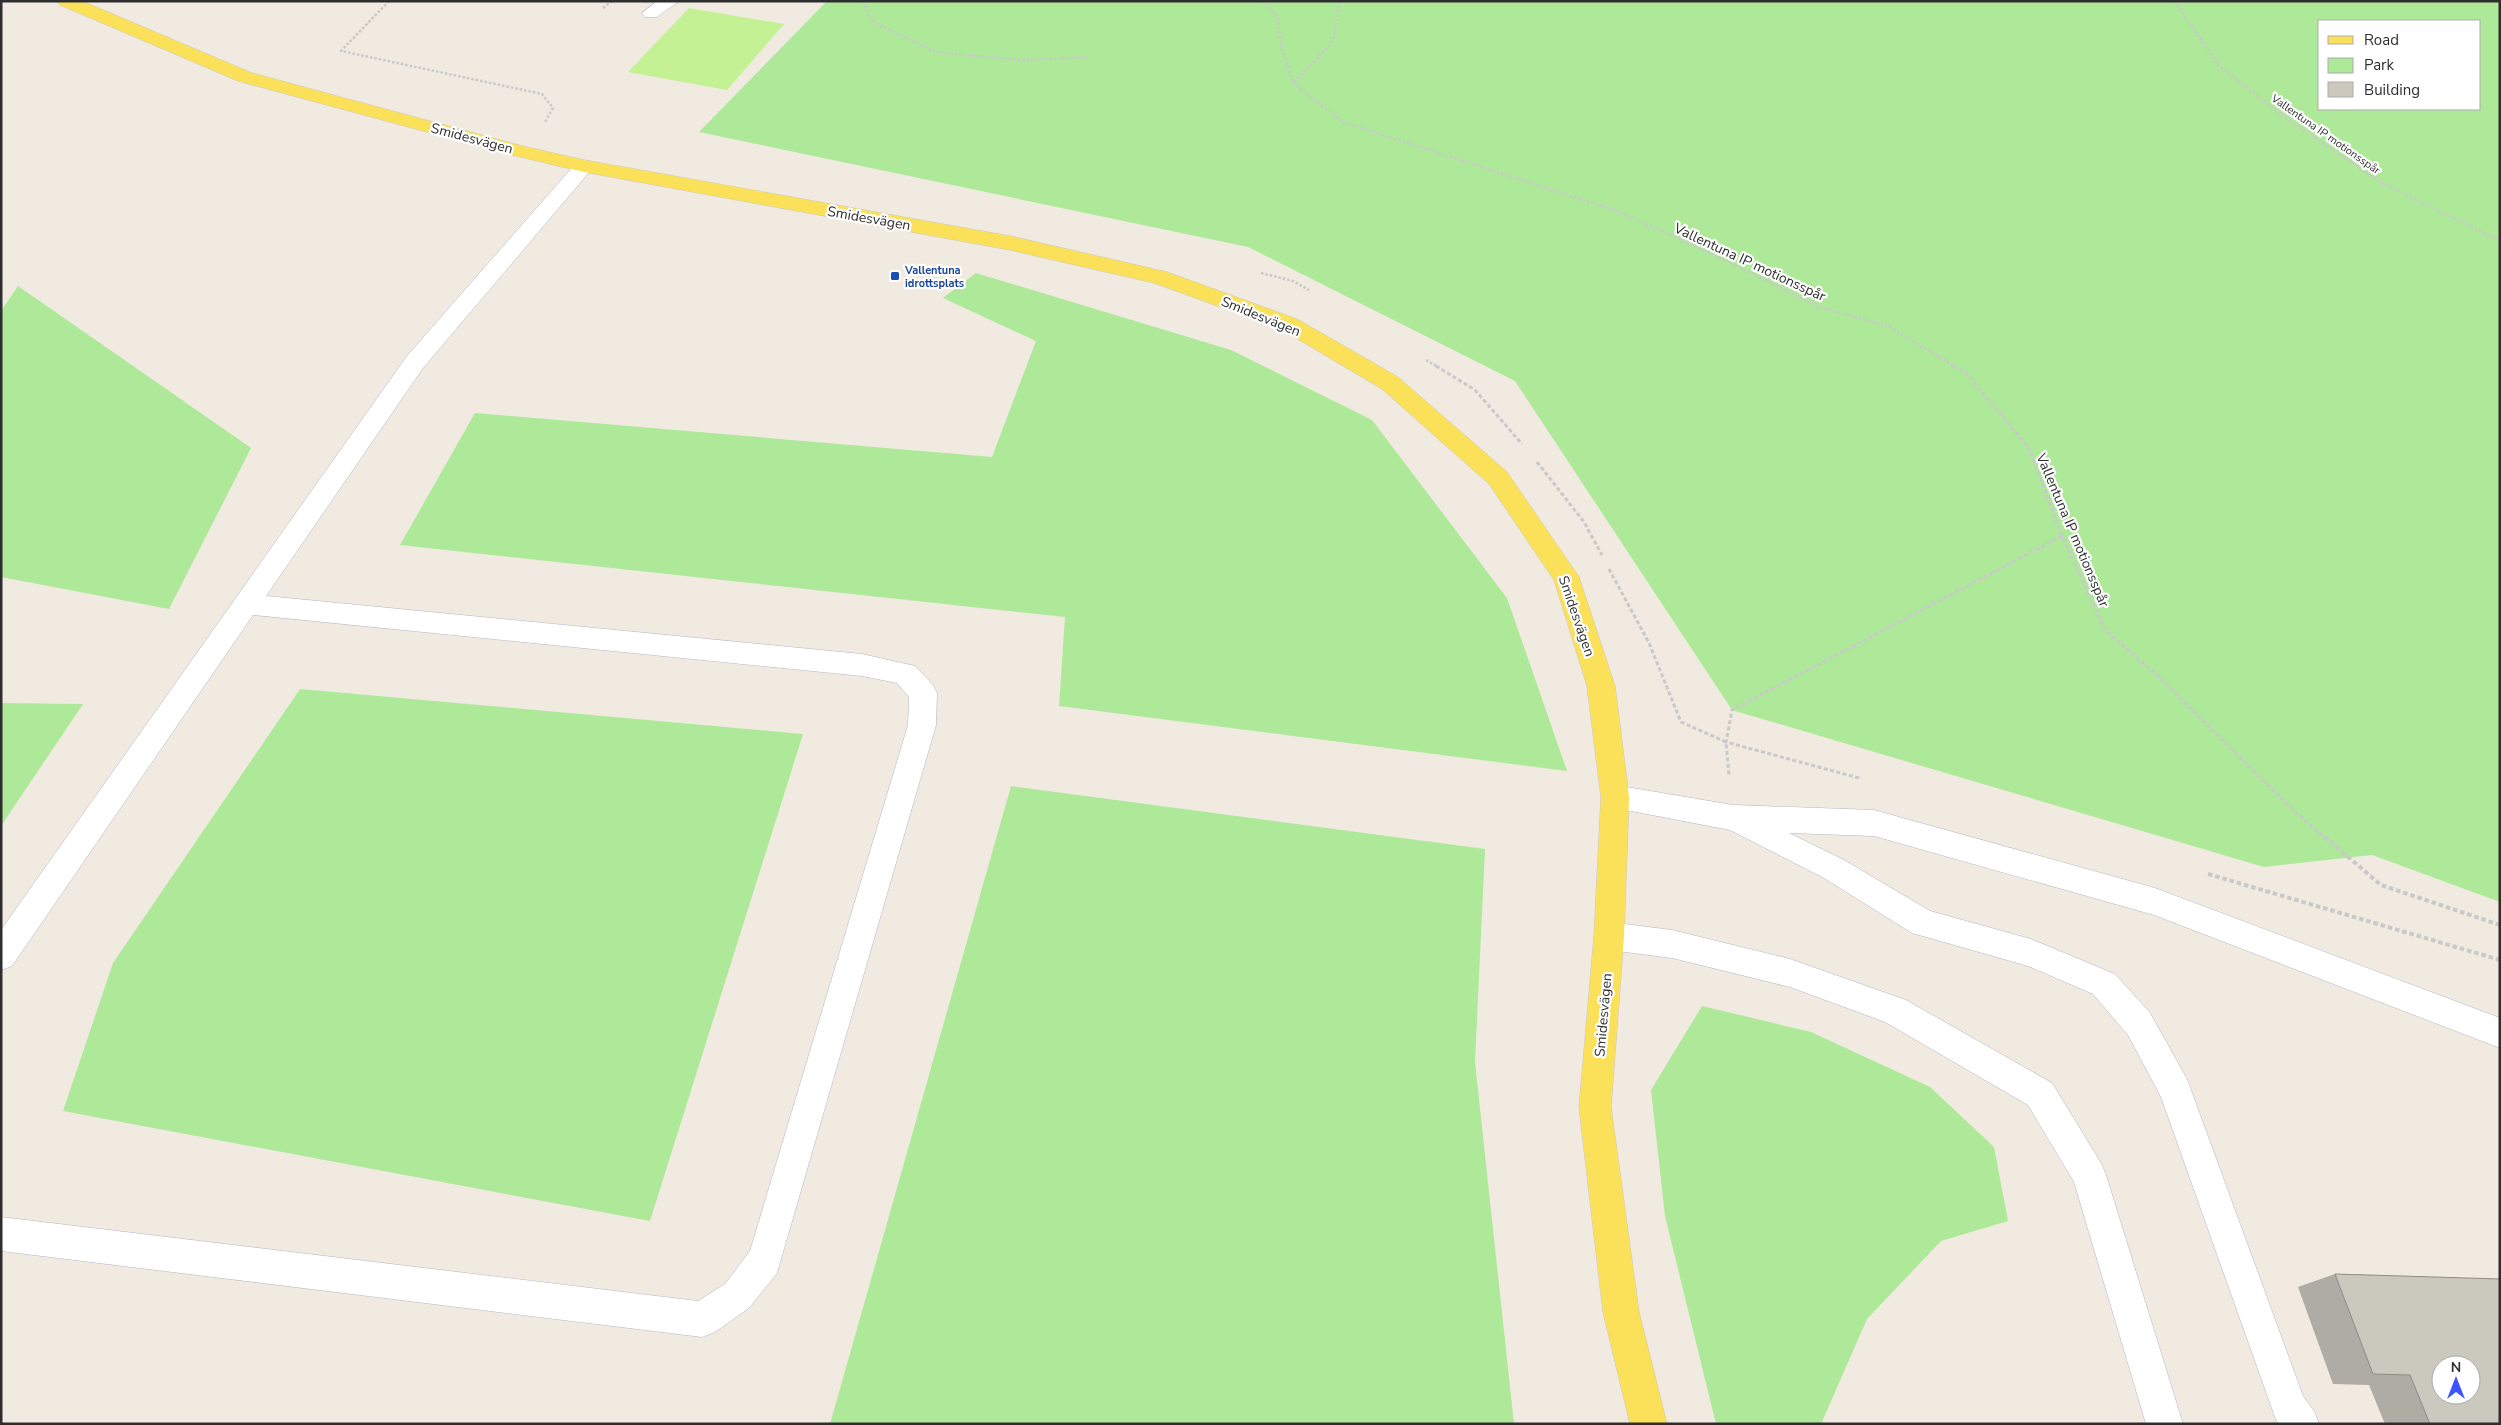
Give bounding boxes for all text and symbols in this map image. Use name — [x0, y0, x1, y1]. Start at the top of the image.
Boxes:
legend — [2318, 20, 2481, 110]
text: Road — [2364, 30, 2399, 50]
text: Park — [2364, 55, 2394, 75]
text: Building — [2364, 80, 2420, 100]
street label: Vallentuna IP motionsspår — [2267, 90, 2383, 178]
street label: Smidesvägen — [429, 118, 515, 159]
street label: Smidesvägen — [826, 202, 912, 235]
street label: Vallentuna IP motionsspår — [1670, 218, 1829, 306]
place label: Vallentuna idrottsplats — [904, 263, 964, 291]
marker: Vallentuna idrottsplats — [889, 270, 901, 282]
street label: Smidesvägen — [1218, 292, 1303, 341]
street label: Vallentuna IP motionsspår — [2031, 449, 2114, 610]
street label: Smidesvägen — [1554, 573, 1599, 659]
street label: Smidesvägen — [1590, 972, 1617, 1058]
north arrow — [2431, 1355, 2481, 1405]
text: N — [2451, 1358, 2461, 1377]

